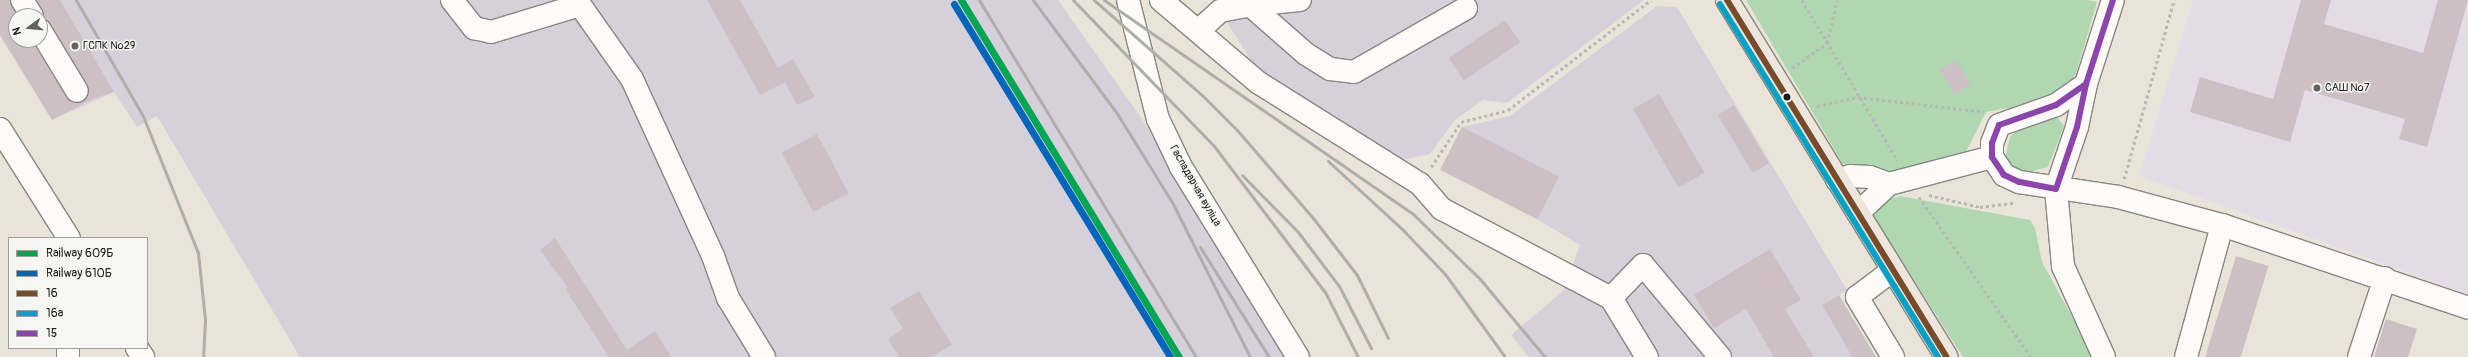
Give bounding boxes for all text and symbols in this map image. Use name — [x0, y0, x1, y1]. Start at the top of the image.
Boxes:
north arrow — [8, 8, 48, 48]
text: N — [10, 26, 24, 37]
place label: ГСПК №29 — [83, 39, 136, 53]
marker: ГСПК №29 — [70, 41, 80, 51]
place label: САШ №7 — [2325, 81, 2369, 95]
marker: САШ №7 — [2312, 83, 2322, 93]
unlabelled marker — [1782, 92, 1792, 102]
street label: Гаспадарчая вуліца — [1166, 143, 1224, 229]
legend — [8, 237, 148, 349]
text: Railway 609Б — [46, 246, 114, 261]
text: Railway 610Б — [46, 266, 112, 281]
text: 16 — [46, 286, 58, 301]
text: 16а — [46, 306, 63, 321]
text: 15 — [46, 326, 57, 341]

